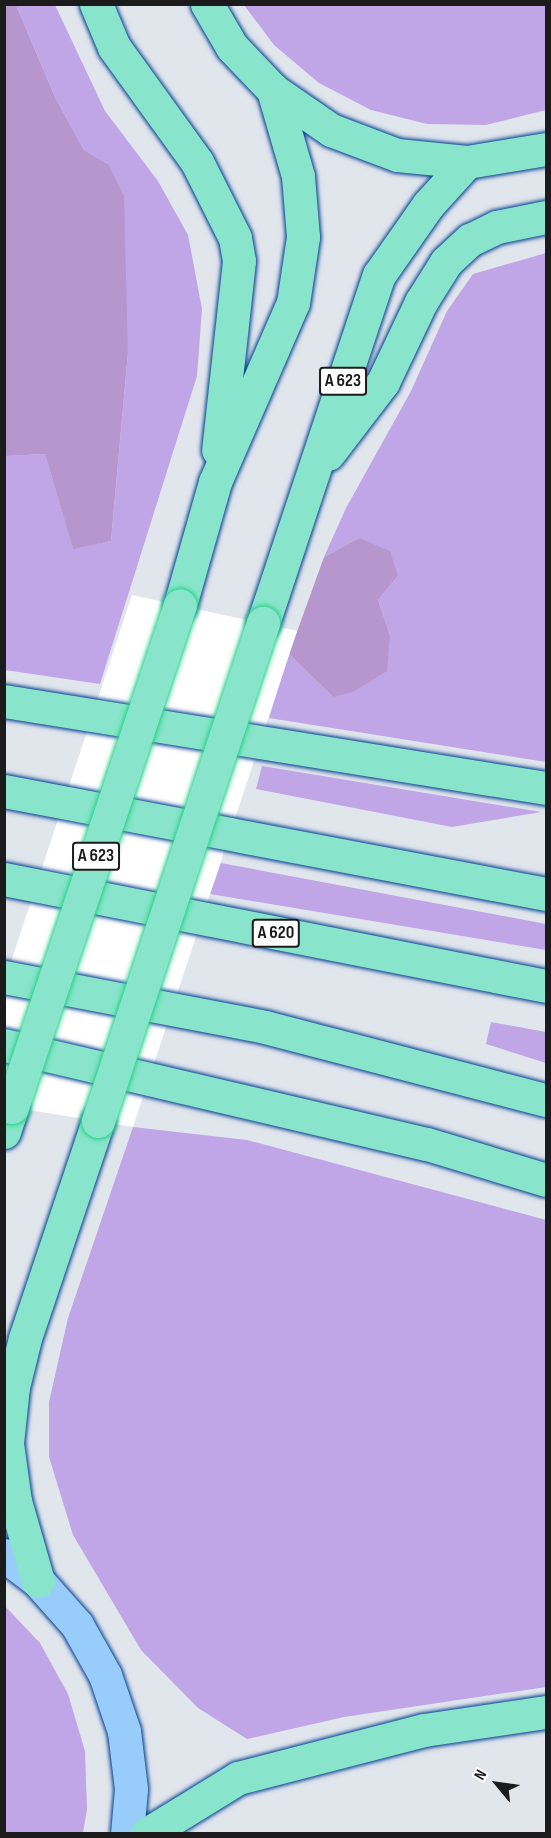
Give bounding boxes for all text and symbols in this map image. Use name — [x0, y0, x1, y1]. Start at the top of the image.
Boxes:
road number: A 623 — [319, 366, 367, 396]
road number: A 623 — [72, 841, 120, 871]
road number: A 620 — [250, 918, 302, 948]
north arrow — [467, 1754, 527, 1814]
text: N — [470, 1767, 491, 1783]

